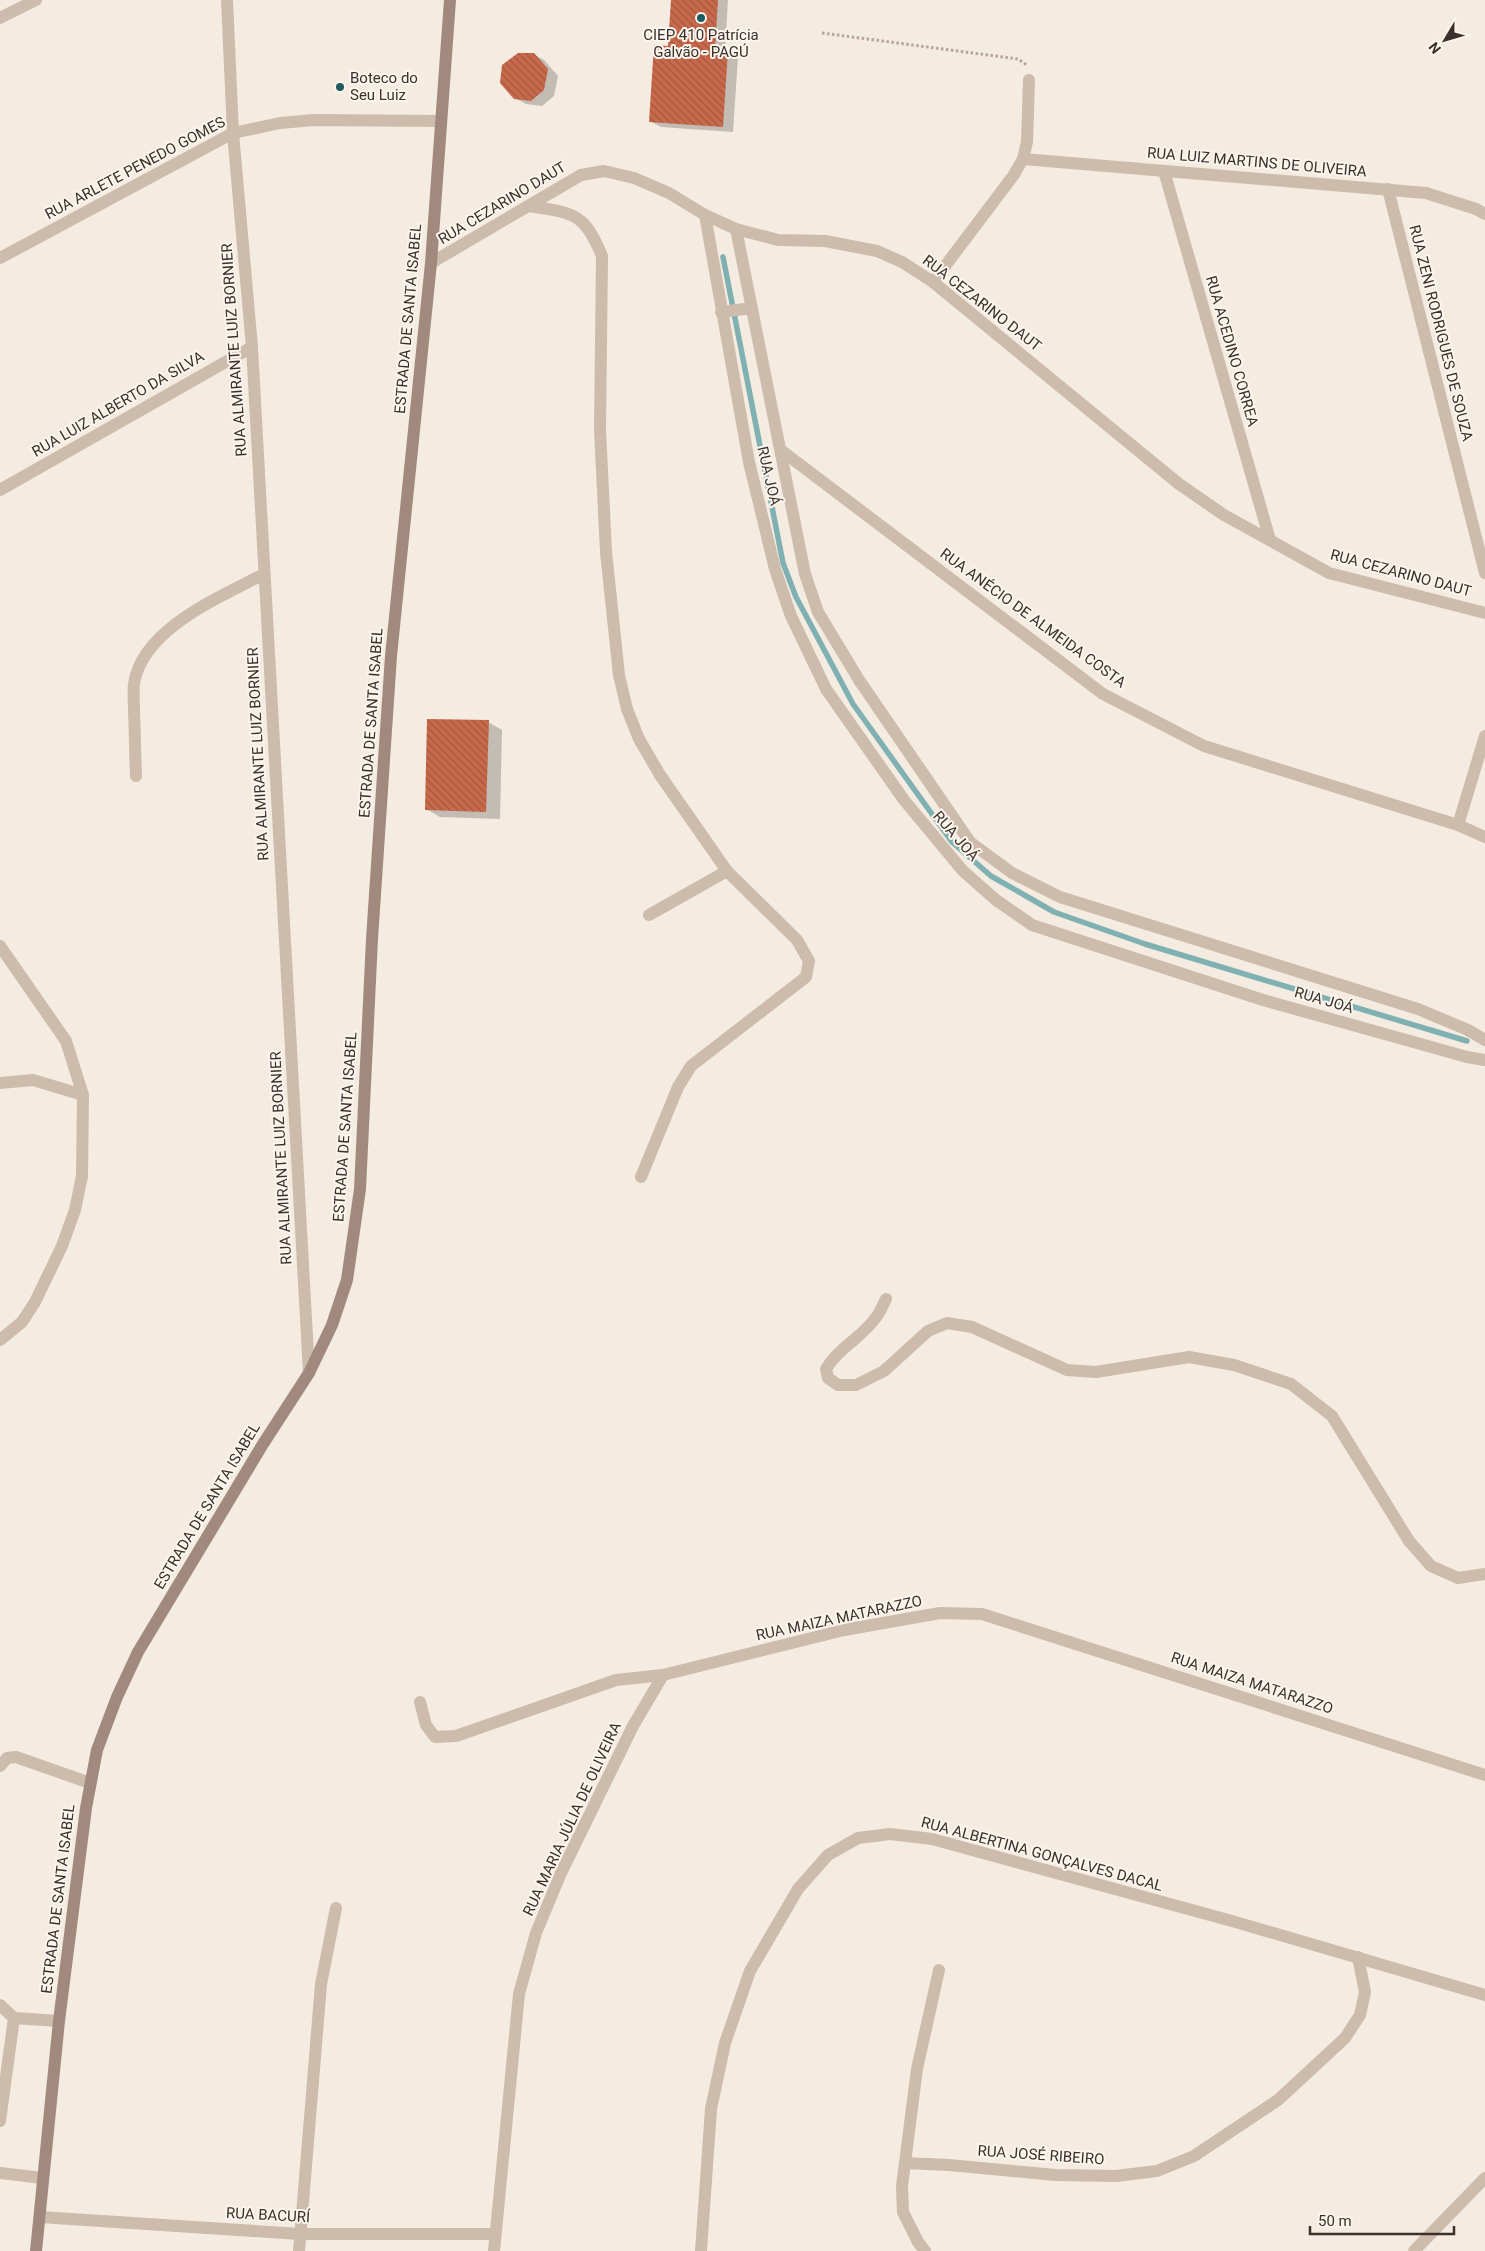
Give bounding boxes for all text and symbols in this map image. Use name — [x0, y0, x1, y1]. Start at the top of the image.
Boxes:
marker: CIEP 410 Patrícia Galvão - PAGÚ — [695, 12, 707, 24]
north arrow — [1420, 15, 1470, 65]
place label: CIEP 410 Patrícia Galvão - PAGÚ — [643, 26, 759, 61]
text: N — [1425, 39, 1444, 57]
place label: Boteco do Seu Luiz — [350, 69, 418, 104]
marker: Boteco do Seu Luiz — [334, 81, 346, 93]
street label: RUA ARLETE PENEDO GOMES — [42, 113, 228, 223]
street label: RUA LUIZ MARTINS DE OLIVEIRA — [1146, 143, 1368, 181]
street label: RUA CEZARINO DAUT — [435, 158, 569, 248]
street label: ESTRADA DE SANTA ISABEL — [391, 223, 425, 415]
street label: RUA ZENI RODRIGUES DE SOUZA — [1405, 223, 1477, 443]
street label: RUA ALMIRANTE LUIZ BORNIER — [218, 243, 250, 457]
street label: RUA CEZARINO DAUT — [919, 251, 1045, 355]
street label: RUA ACEDINO CORREA — [1202, 274, 1262, 429]
street label: RUA LUIZ ALBERTO DA SILVA — [29, 347, 207, 461]
street label: RUA JOÁ — [753, 444, 785, 508]
street label: RUA ANÉCIO DE ALMEIDA COSTA — [937, 545, 1130, 692]
street label: RUA CEZARINO DAUT — [1328, 545, 1474, 601]
street label: ESTRADA DE SANTA ISABEL — [355, 627, 387, 819]
street label: RUA ALMIRANTE LUIZ BORNIER — [243, 647, 273, 861]
street label: RUA JOÁ — [929, 807, 983, 865]
street label: RUA JOÁ — [1292, 983, 1356, 1017]
street label: ESTRADA DE SANTA ISABEL — [329, 1031, 361, 1223]
street label: RUA ALMIRANTE LUIZ BORNIER — [266, 1051, 296, 1265]
street label: ESTRADA DE SANTA ISABEL — [150, 1420, 264, 1592]
street label: RUA MAIZA MATARAZZO — [754, 1592, 924, 1644]
street label: RUA MAIZA MATARAZZO — [1169, 1648, 1335, 1718]
street label: RUA MARIA JÚLIA DE OLIVEIRA — [519, 1719, 625, 1919]
street label: ESTRADA DE SANTA ISABEL — [37, 1803, 79, 1995]
street label: RUA ALBERTINA GONÇALVES DACAL — [919, 1813, 1165, 1895]
street label: RUA JOSÉ RIBEIRO — [977, 2142, 1105, 2168]
street label: RUA BACURÍ — [225, 2204, 311, 2226]
scale bar — [1310, 2204, 1454, 2236]
text: 50 m — [1318, 2212, 1352, 2230]

